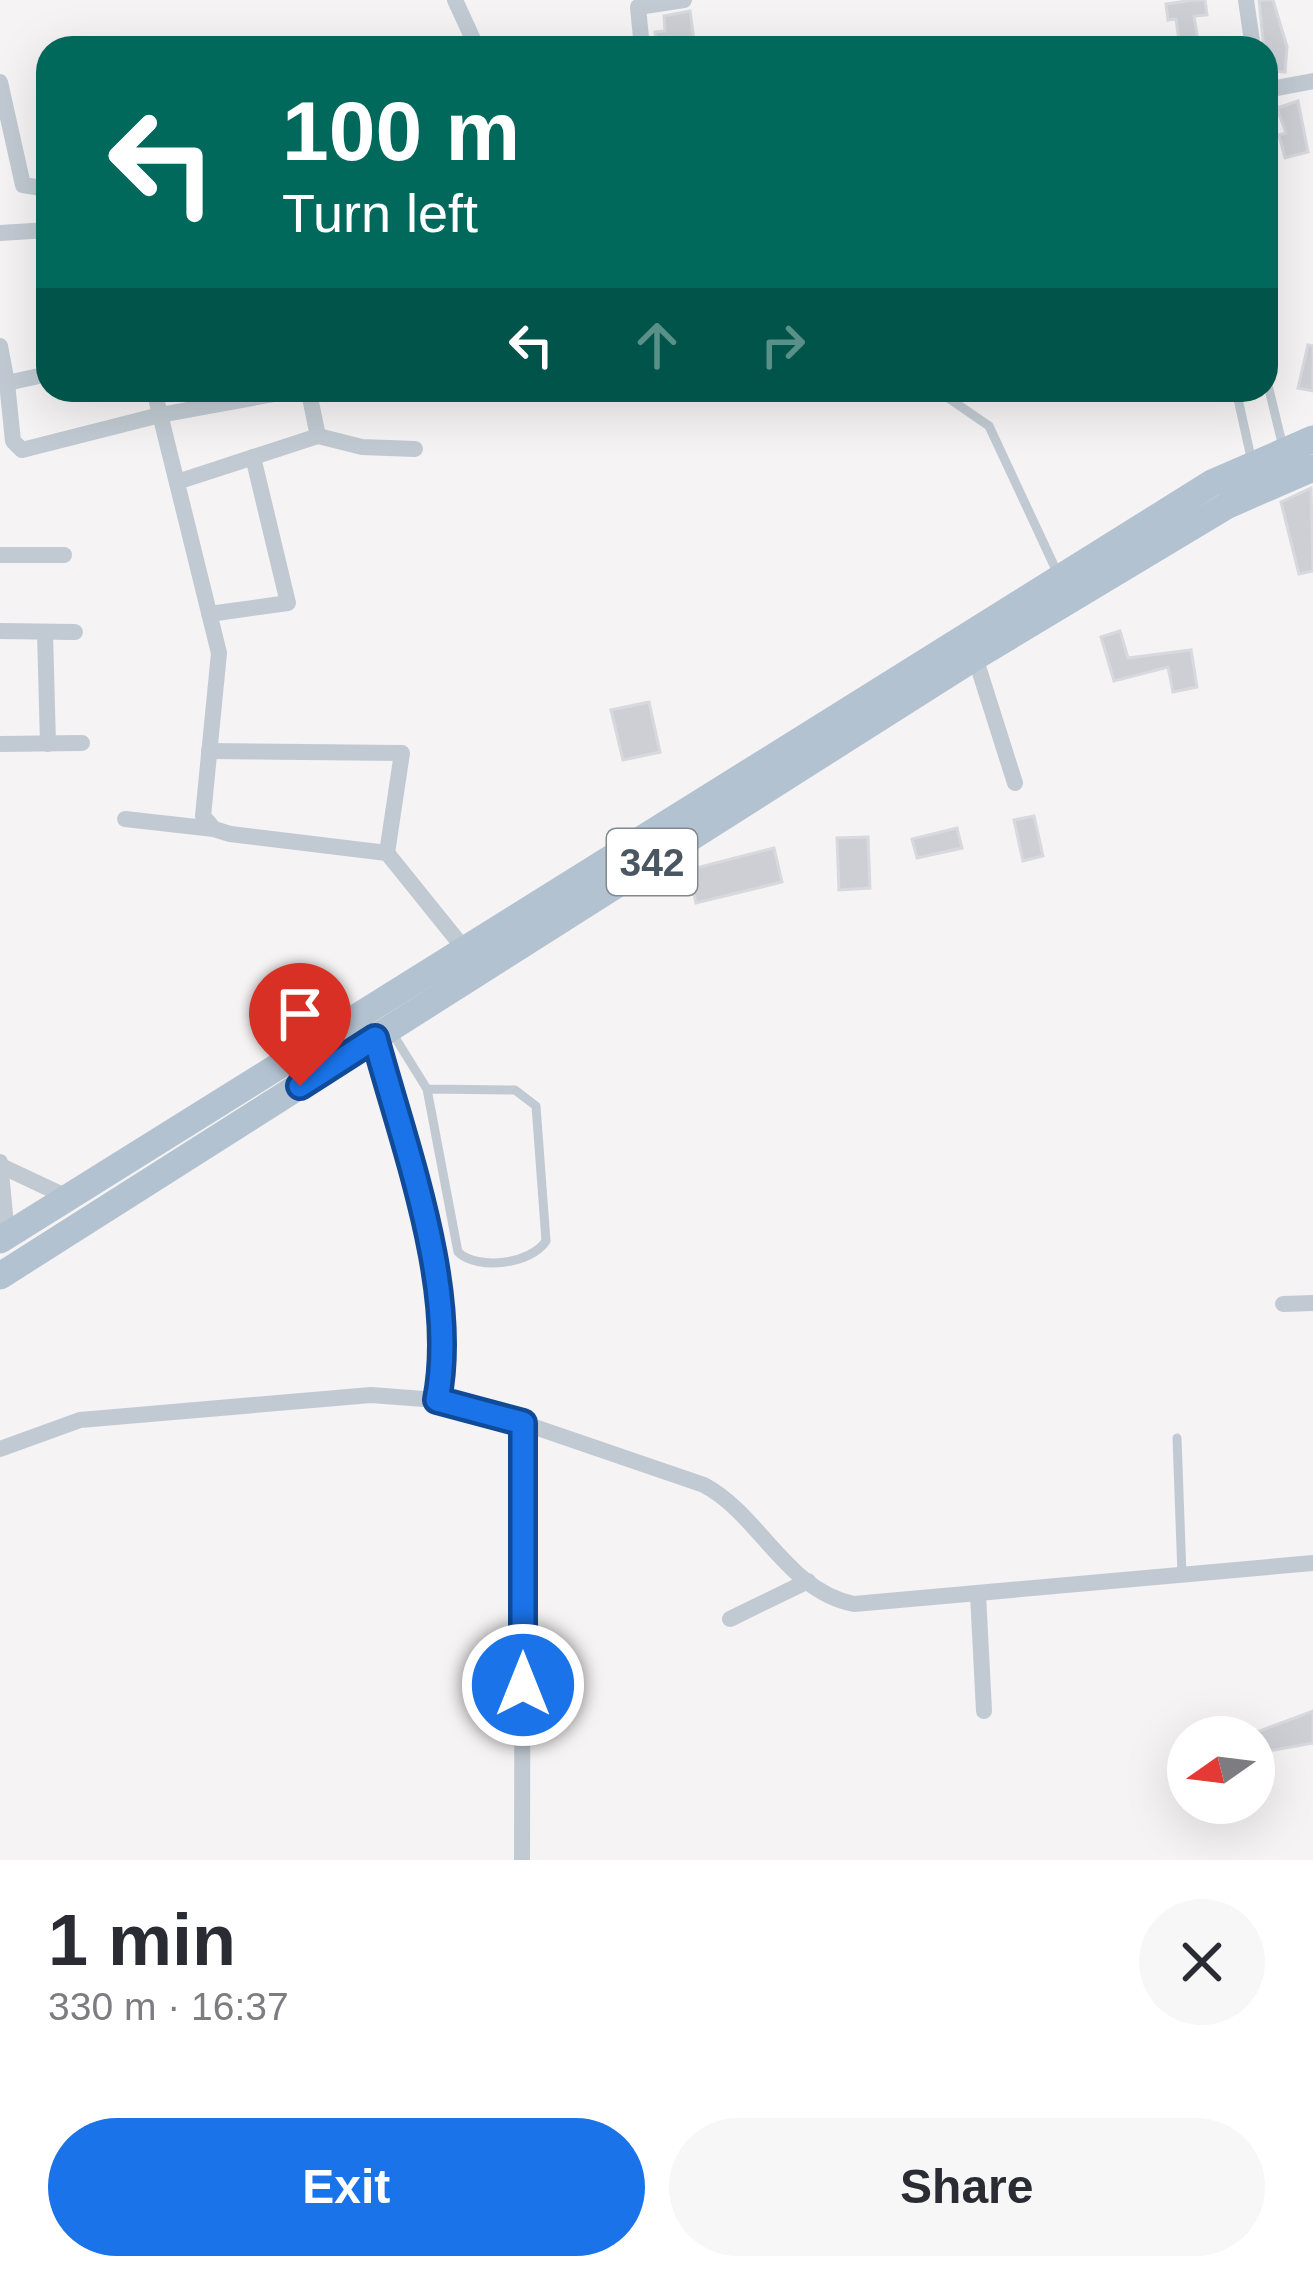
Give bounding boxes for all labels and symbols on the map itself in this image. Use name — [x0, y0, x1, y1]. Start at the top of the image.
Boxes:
road number: 342 — [607, 829, 697, 895]
pin — [249, 963, 351, 1086]
position arrow — [460, 1622, 586, 1748]
north arrow — [1167, 1716, 1275, 1824]

